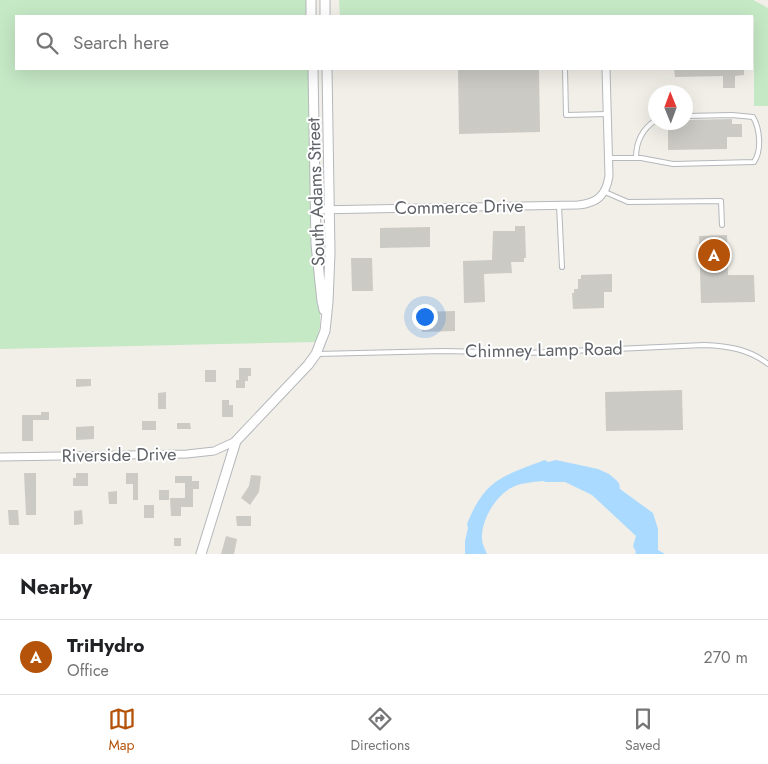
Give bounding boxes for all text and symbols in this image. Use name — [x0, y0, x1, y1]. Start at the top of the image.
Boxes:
search box — [15, 15, 753, 70]
icon: search — [33, 29, 61, 57]
text: Search here — [73, 29, 169, 56]
north arrow — [648, 85, 693, 130]
street label: South Adams Street — [300, 117, 332, 267]
street label: Commerce Drive — [394, 193, 524, 221]
pin: A — [698, 236, 730, 274]
your location — [412, 304, 438, 330]
street label: Chimney Lamp Road — [465, 336, 623, 364]
street label: Riverside Drive — [61, 441, 177, 469]
text: Nearby — [20, 572, 92, 602]
text: TriHydro — [67, 632, 144, 659]
text: A — [30, 646, 42, 669]
text: 270 m — [704, 646, 748, 669]
text: Office — [67, 659, 109, 682]
tab: Map — [108, 705, 136, 755]
tab: Directions — [351, 705, 410, 755]
tab: Saved — [625, 705, 660, 755]

